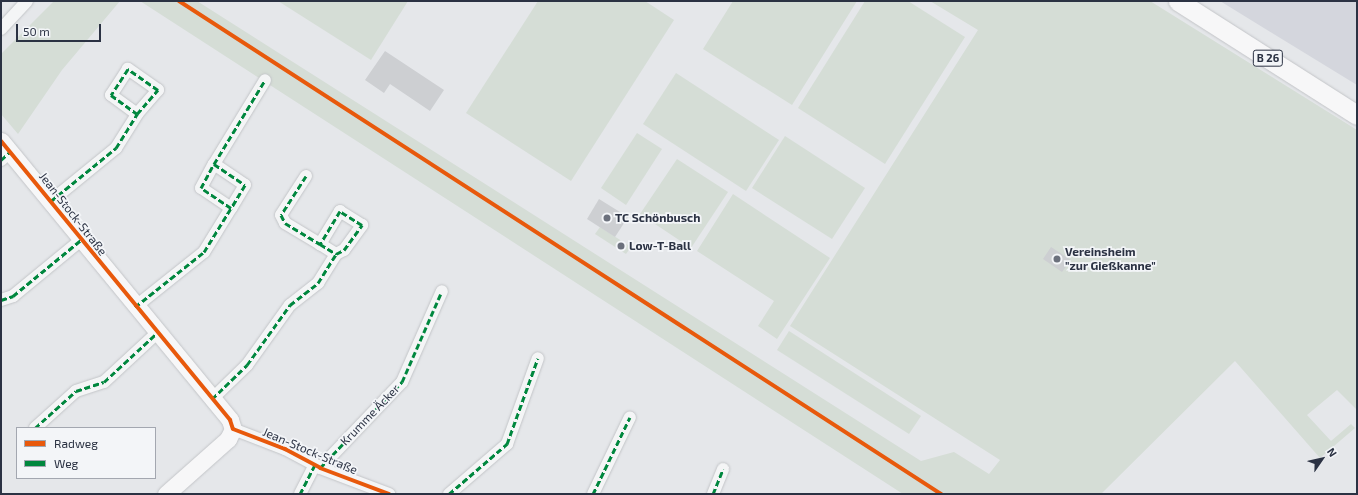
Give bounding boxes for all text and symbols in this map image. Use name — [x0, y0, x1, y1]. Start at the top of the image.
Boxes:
scale bar — [18, 16, 103, 42]
text: 50 m — [23, 24, 50, 38]
road number: B 26 — [1252, 49, 1284, 67]
street label: Jean-Stock-Straße — [36, 170, 110, 258]
place label: TC Schönbusch — [615, 211, 700, 225]
marker: TC Schönbusch — [602, 213, 612, 223]
place label: Low-T-Ball — [629, 239, 691, 253]
marker: Low-T-Ball — [616, 241, 626, 251]
place label: Vereinsheim "zur Gießkanne" — [1065, 245, 1156, 273]
marker: Vereinsheim "zur Gießkanne" — [1052, 254, 1062, 264]
street label: Krumme Äcker — [337, 381, 403, 449]
street label: Jean-Stock-Straße — [260, 425, 360, 477]
legend — [16, 427, 156, 479]
text: Radweg — [54, 436, 98, 450]
north arrow — [1302, 439, 1342, 479]
text: N — [1325, 445, 1340, 459]
text: Weg — [54, 456, 78, 470]

